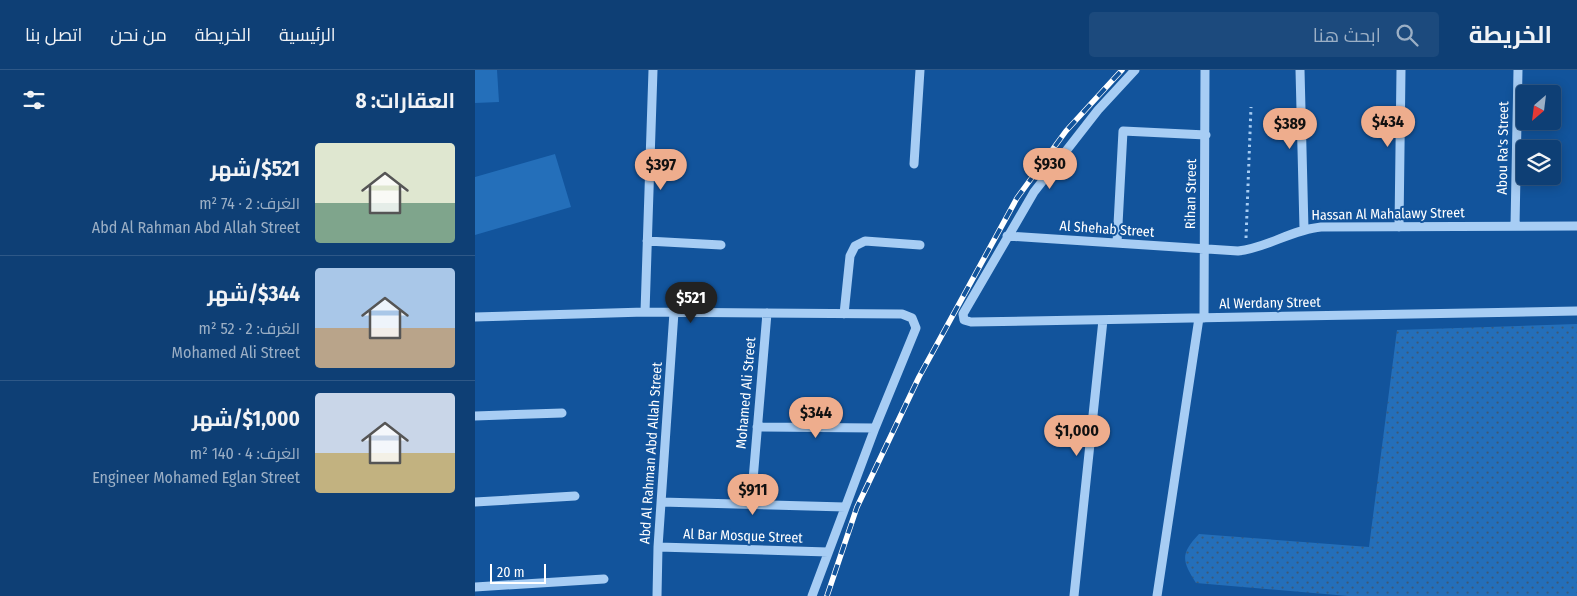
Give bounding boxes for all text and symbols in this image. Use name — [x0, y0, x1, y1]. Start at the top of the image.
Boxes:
search box — [1089, 12, 1439, 57]
icon: search — [1393, 21, 1421, 49]
text: الخريطة — [1469, 21, 1552, 49]
text: اتصل بنا — [25, 24, 82, 46]
text: من نحن — [110, 24, 167, 46]
text: الخريطة — [195, 24, 251, 46]
text: الرئيسية — [279, 24, 336, 46]
text: ابحث هنا — [1313, 24, 1381, 47]
north arrow — [1516, 85, 1561, 130]
map controls — [1516, 85, 1561, 185]
icon: filters — [20, 86, 48, 114]
text: العقارات: 8 — [355, 88, 455, 114]
street label: Abou Ra's Street — [1494, 101, 1512, 195]
pin: $434 — [1358, 106, 1418, 148]
pin: $389 — [1260, 108, 1320, 150]
text: $434 — [1372, 112, 1404, 131]
text: $389 — [1274, 114, 1306, 133]
button: layers — [1516, 140, 1561, 185]
pin: $397 — [631, 148, 691, 191]
pin: $930 — [1020, 148, 1080, 190]
text: $930 — [1034, 154, 1066, 173]
text: $397 — [646, 155, 676, 174]
text: $521/شهر — [210, 156, 300, 182]
street label: Rihan Street — [1182, 158, 1200, 229]
icon: home — [355, 163, 415, 223]
text: الغرف: 2 · 74 m² — [199, 194, 300, 213]
street label: Hassan Al Mahalawy Street — [1311, 204, 1465, 224]
street label: Al Shehab Street — [1059, 217, 1155, 241]
text: Abd Al Rahman Abd Allah Street — [92, 218, 300, 237]
text: $344/شهر — [207, 281, 300, 307]
pin: $521 — [661, 282, 721, 324]
icon: home — [355, 288, 415, 348]
text: $521 — [676, 288, 706, 307]
street label: Al Werdany Street — [1219, 294, 1321, 312]
text: الغرف: 2 · 52 m² — [199, 319, 300, 338]
street label: Mohamed Ali Street — [733, 336, 759, 450]
text: Mohamed Ali Street — [172, 343, 300, 362]
street label: Abd Al Rahman Abd Allah Street — [636, 361, 666, 544]
pin: $344 — [786, 396, 846, 439]
text: $344 — [800, 403, 832, 422]
text: $1,000/شهر — [192, 406, 300, 432]
icon: home — [355, 413, 415, 473]
pin: $1,000 — [1036, 414, 1118, 457]
text: $1,000 — [1055, 421, 1099, 440]
text: الغرف: 4 · 140 m² — [190, 444, 300, 463]
text: Engineer Mohamed Eglan Street — [92, 468, 300, 487]
pin: $911 — [723, 474, 783, 516]
text: $911 — [739, 480, 768, 499]
street label: Al Bar Mosque Street — [683, 525, 804, 547]
scale bar — [490, 561, 546, 584]
text: 20 m — [497, 564, 525, 581]

